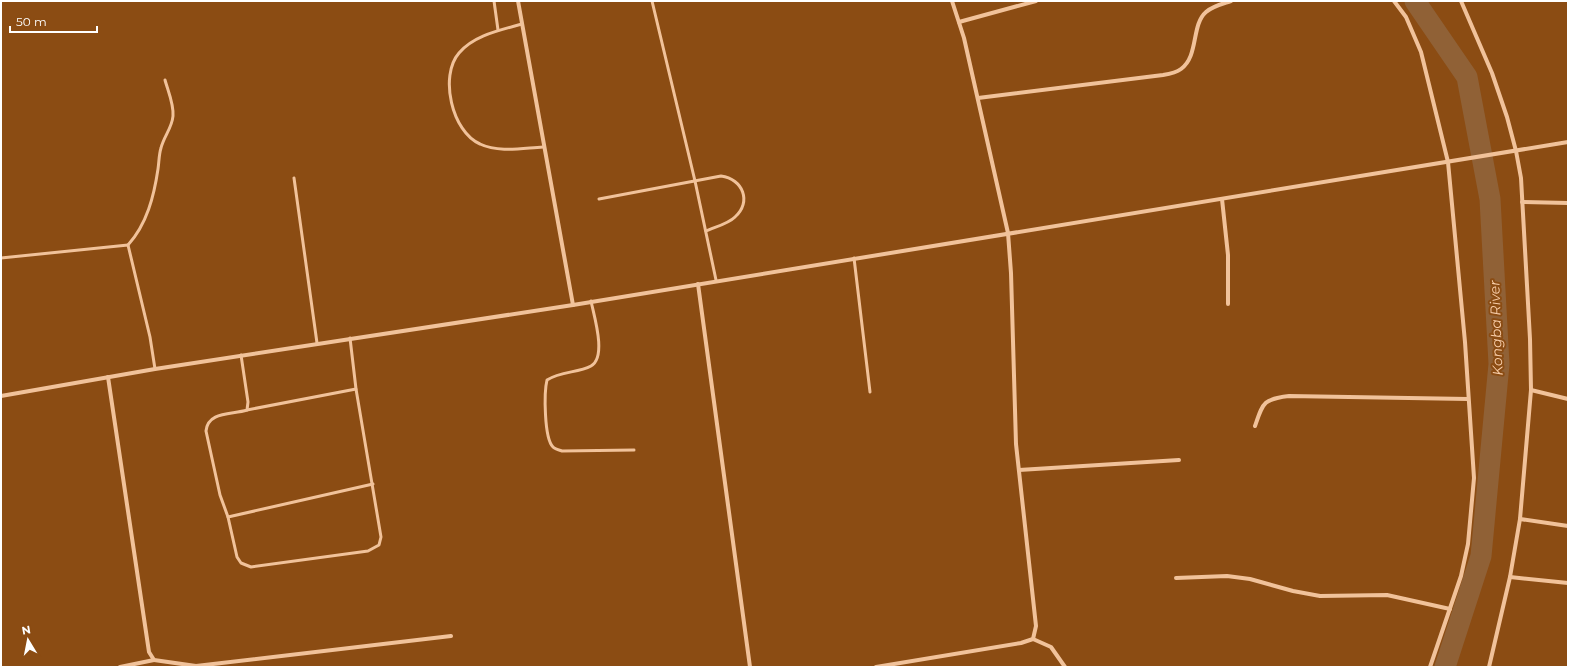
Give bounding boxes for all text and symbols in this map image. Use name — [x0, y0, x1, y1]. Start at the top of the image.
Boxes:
scale bar — [10, 8, 97, 34]
text: 50 m — [16, 14, 47, 29]
water label: Kongba River — [1485, 280, 1507, 376]
north arrow — [8, 620, 48, 660]
text: N — [21, 622, 32, 638]

